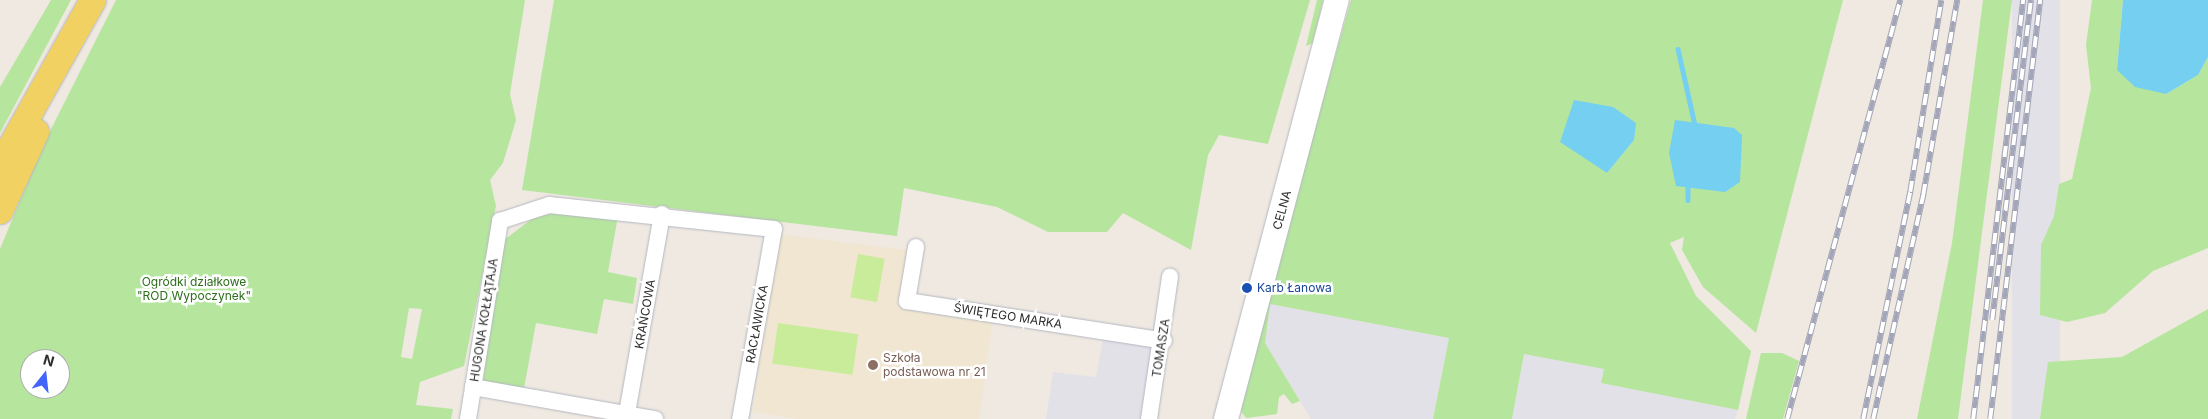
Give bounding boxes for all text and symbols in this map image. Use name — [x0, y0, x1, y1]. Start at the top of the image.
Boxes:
street label: CELNA — [1270, 189, 1294, 231]
street label: HUGONA KOŁŁĄTAJA — [467, 257, 501, 383]
park label: Ogródki działkowe "ROD Wypoczynek" — [137, 275, 251, 303]
street label: KRAŃCOWA — [632, 278, 658, 350]
place label: Karb Łanowa — [1257, 281, 1332, 295]
marker: Karb Łanowa — [1241, 282, 1253, 294]
street label: RACŁAWICKA — [743, 284, 771, 364]
street label: ŚWIĘTEGO MARKA — [953, 300, 1063, 332]
street label: TOMASZA — [1149, 318, 1173, 378]
north arrow — [20, 349, 70, 399]
text: N — [42, 350, 56, 370]
place label: Szkoła podstawowa nr 21 — [883, 351, 986, 379]
marker: Szkoła podstawowa nr 21 — [867, 359, 879, 371]

